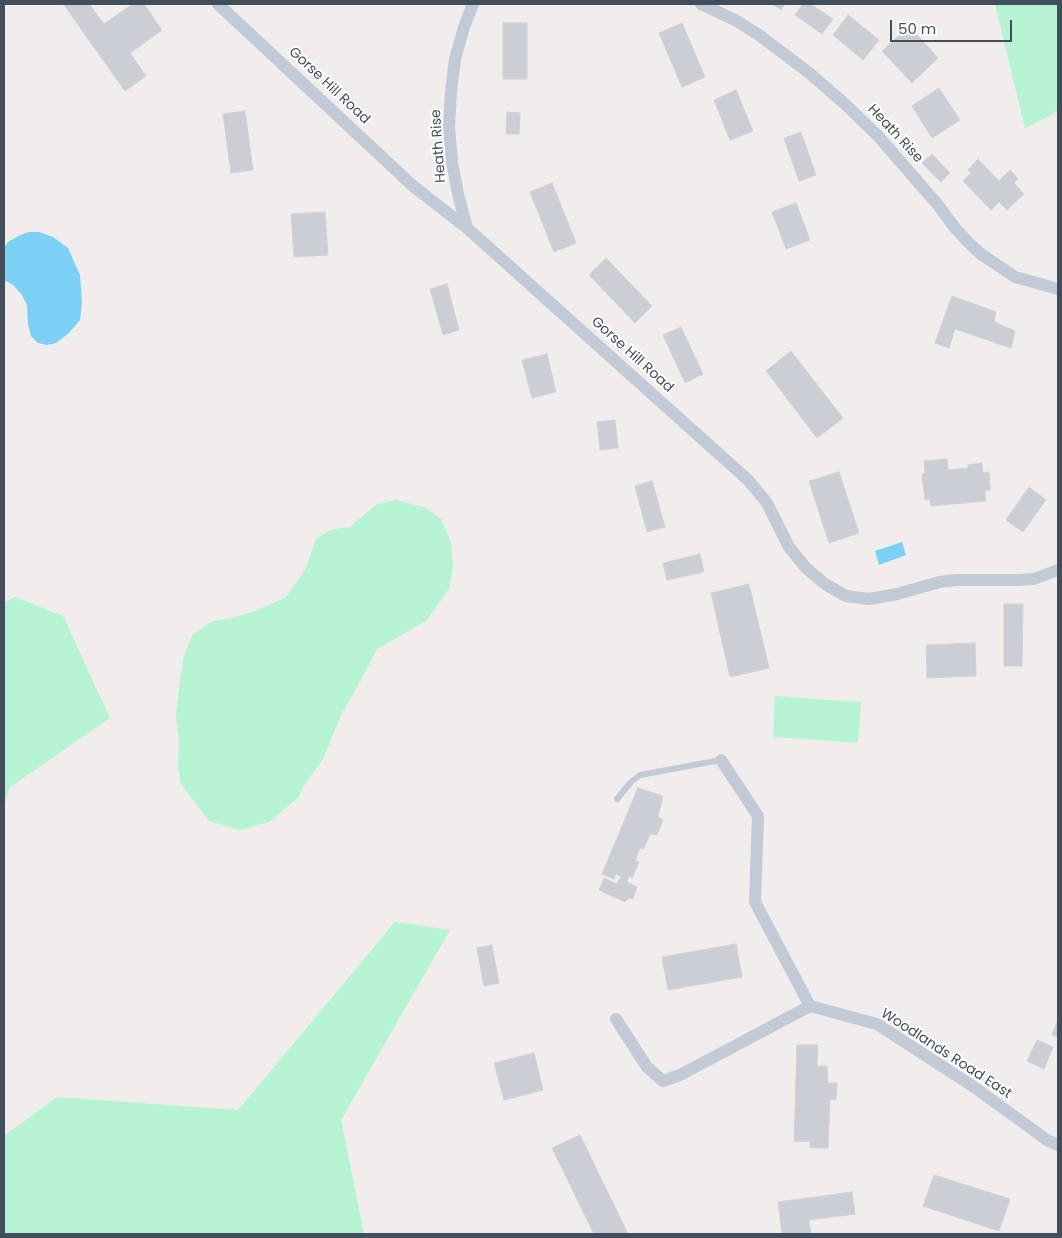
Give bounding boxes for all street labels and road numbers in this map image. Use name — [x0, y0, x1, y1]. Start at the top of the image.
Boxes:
street label: Gorse Hill Road — [285, 44, 373, 128]
street label: Heath Rise — [864, 101, 926, 167]
street label: Heath Rise — [428, 109, 450, 183]
street label: Gorse Hill Road — [587, 314, 677, 396]
street label: Woodlands Road East — [877, 1005, 1015, 1103]

